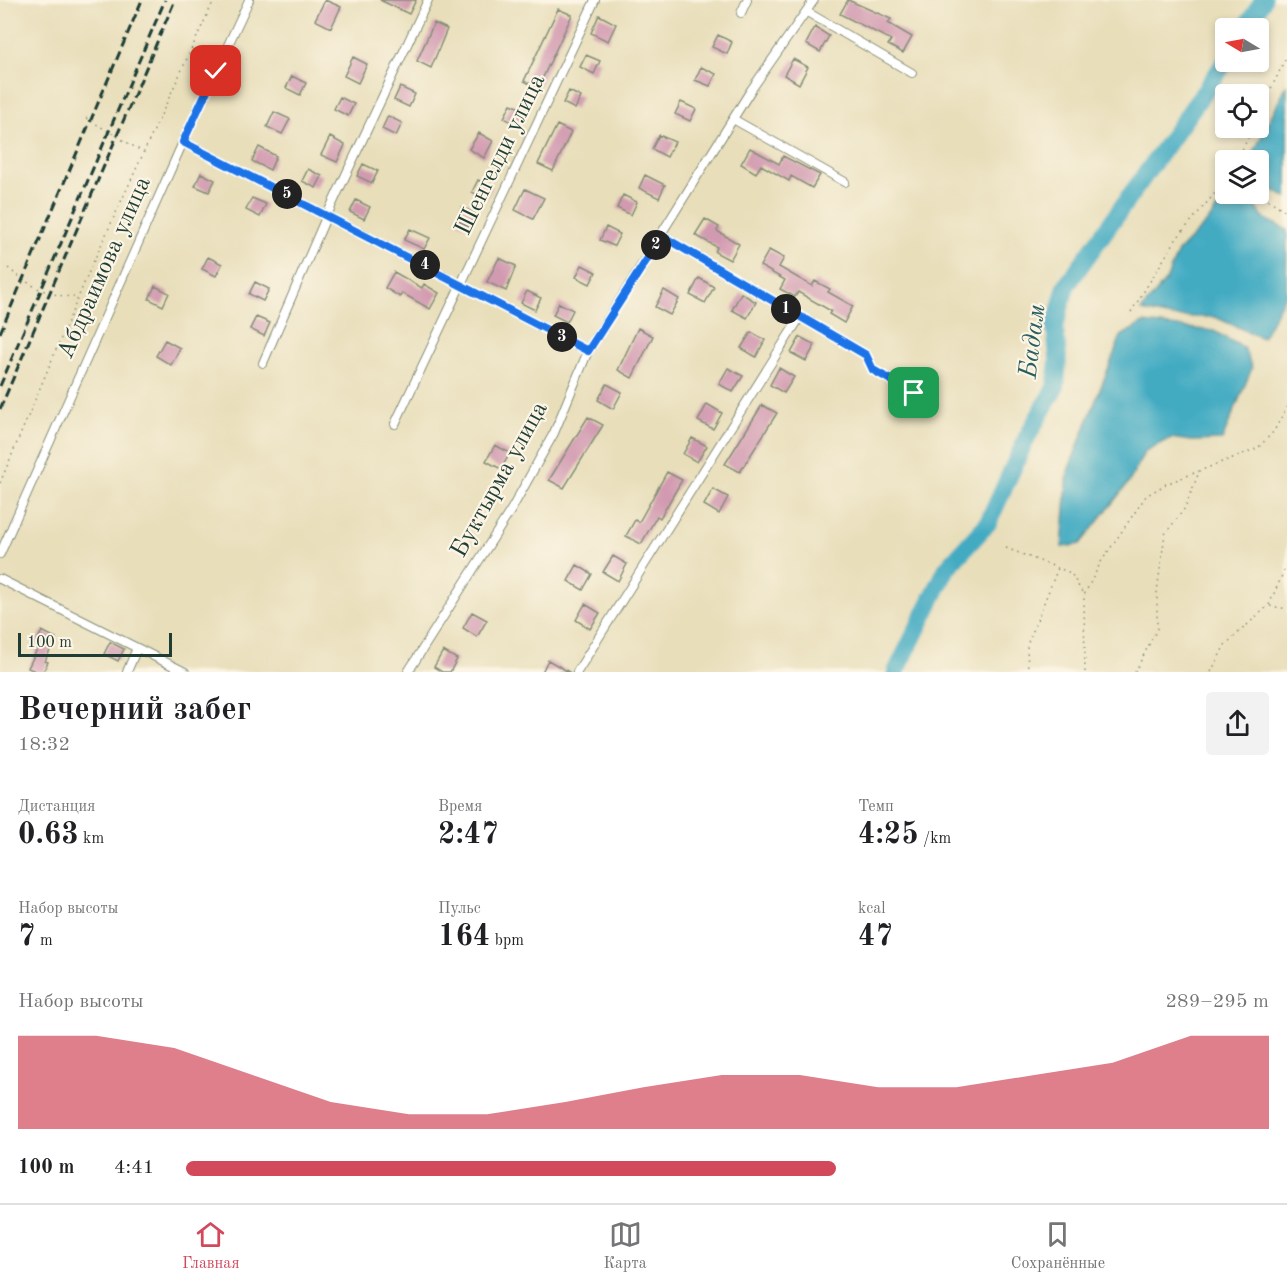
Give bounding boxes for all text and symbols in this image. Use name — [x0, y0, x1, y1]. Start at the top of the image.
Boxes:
north arrow — [1215, 18, 1269, 72]
map controls — [1215, 18, 1269, 204]
pin — [190, 45, 241, 96]
icon: check — [199, 54, 232, 87]
street label: Шенгелди улица — [452, 71, 550, 239]
button: locate — [1215, 84, 1269, 138]
button: layers — [1215, 150, 1269, 204]
street label: Абдраимова улица — [54, 173, 156, 363]
pin: 5 — [272, 179, 302, 209]
text: 5 — [282, 186, 292, 202]
pin: 2 — [641, 230, 671, 260]
text: 2 — [651, 237, 661, 253]
pin: 4 — [410, 250, 440, 280]
text: 4 — [420, 257, 430, 273]
pin: 1 — [771, 294, 801, 324]
text: 1 — [781, 301, 791, 317]
water label: Бадам — [1015, 302, 1050, 381]
pin: 3 — [547, 322, 577, 352]
text: 3 — [557, 329, 567, 345]
pin — [888, 367, 939, 418]
icon: arrive — [897, 376, 930, 409]
street label: Буктырма улица — [447, 398, 553, 562]
scale bar — [18, 630, 172, 658]
text: 100 m — [27, 635, 72, 651]
button: share — [1206, 692, 1269, 755]
text: Вечерний забег — [18, 694, 251, 727]
text: 18:32 — [18, 735, 70, 755]
text: Дистанция — [18, 799, 95, 815]
text: Время — [438, 799, 482, 815]
text: Темп — [858, 799, 894, 815]
text: 0.63 — [18, 820, 79, 850]
text: 2:47 — [438, 820, 499, 850]
text: 4:25 — [858, 820, 919, 850]
text: km — [79, 831, 104, 847]
text: /km — [919, 831, 951, 847]
text: Набор высоты — [18, 901, 118, 917]
text: Пульс — [438, 901, 481, 917]
text: kcal — [858, 901, 886, 917]
text: 7 — [18, 922, 35, 952]
text: 164 — [438, 922, 490, 952]
text: 47 — [858, 922, 893, 952]
text: m — [35, 933, 53, 949]
text: bpm — [490, 933, 524, 949]
text: Набор высоты — [18, 992, 144, 1012]
text: 289–295 m — [1166, 992, 1269, 1012]
text: 100 m — [18, 1158, 74, 1178]
text: 4:41 — [114, 1158, 154, 1178]
tab: Главная — [182, 1218, 239, 1274]
tab: Карта — [603, 1218, 647, 1274]
tab: Сохранённые — [1011, 1218, 1105, 1274]

